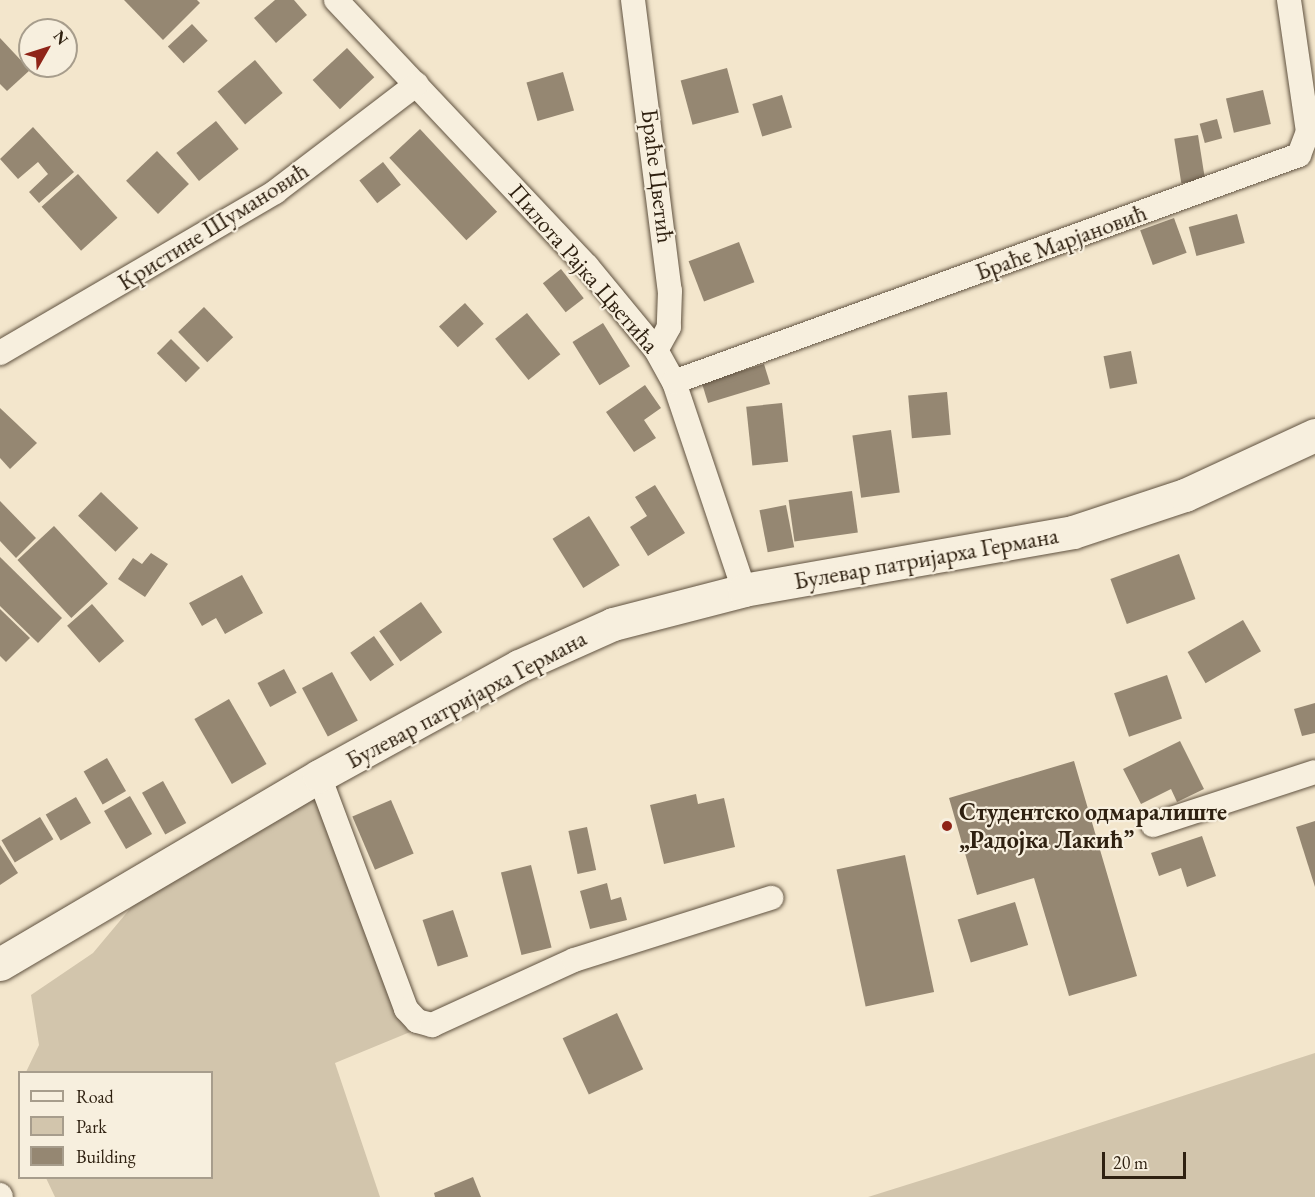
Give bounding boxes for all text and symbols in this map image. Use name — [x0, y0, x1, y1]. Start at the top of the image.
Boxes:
north arrow — [18, 18, 78, 78]
text: N — [49, 26, 73, 49]
street label: Браће Цветић — [635, 107, 681, 245]
street label: Кристине Шумановић — [112, 156, 314, 296]
street label: Пилота Рајка Цветића — [503, 177, 665, 359]
street label: Браће Марјановић — [971, 198, 1151, 286]
street label: Булевар патријарха Германа — [792, 521, 1060, 595]
street label: Булевар патријарха Германа — [341, 623, 591, 775]
place label: Студентско одмаралиште „Радојка Лакић” — [959, 798, 1227, 854]
marker: Студентско одмаралиште „Радојка Лакић” — [940, 819, 954, 833]
legend — [18, 1071, 213, 1179]
text: Road — [76, 1085, 114, 1108]
text: Park — [76, 1115, 107, 1138]
scale bar — [1105, 1140, 1189, 1178]
text: Building — [76, 1145, 136, 1168]
text: 20 m — [1113, 1151, 1148, 1174]

